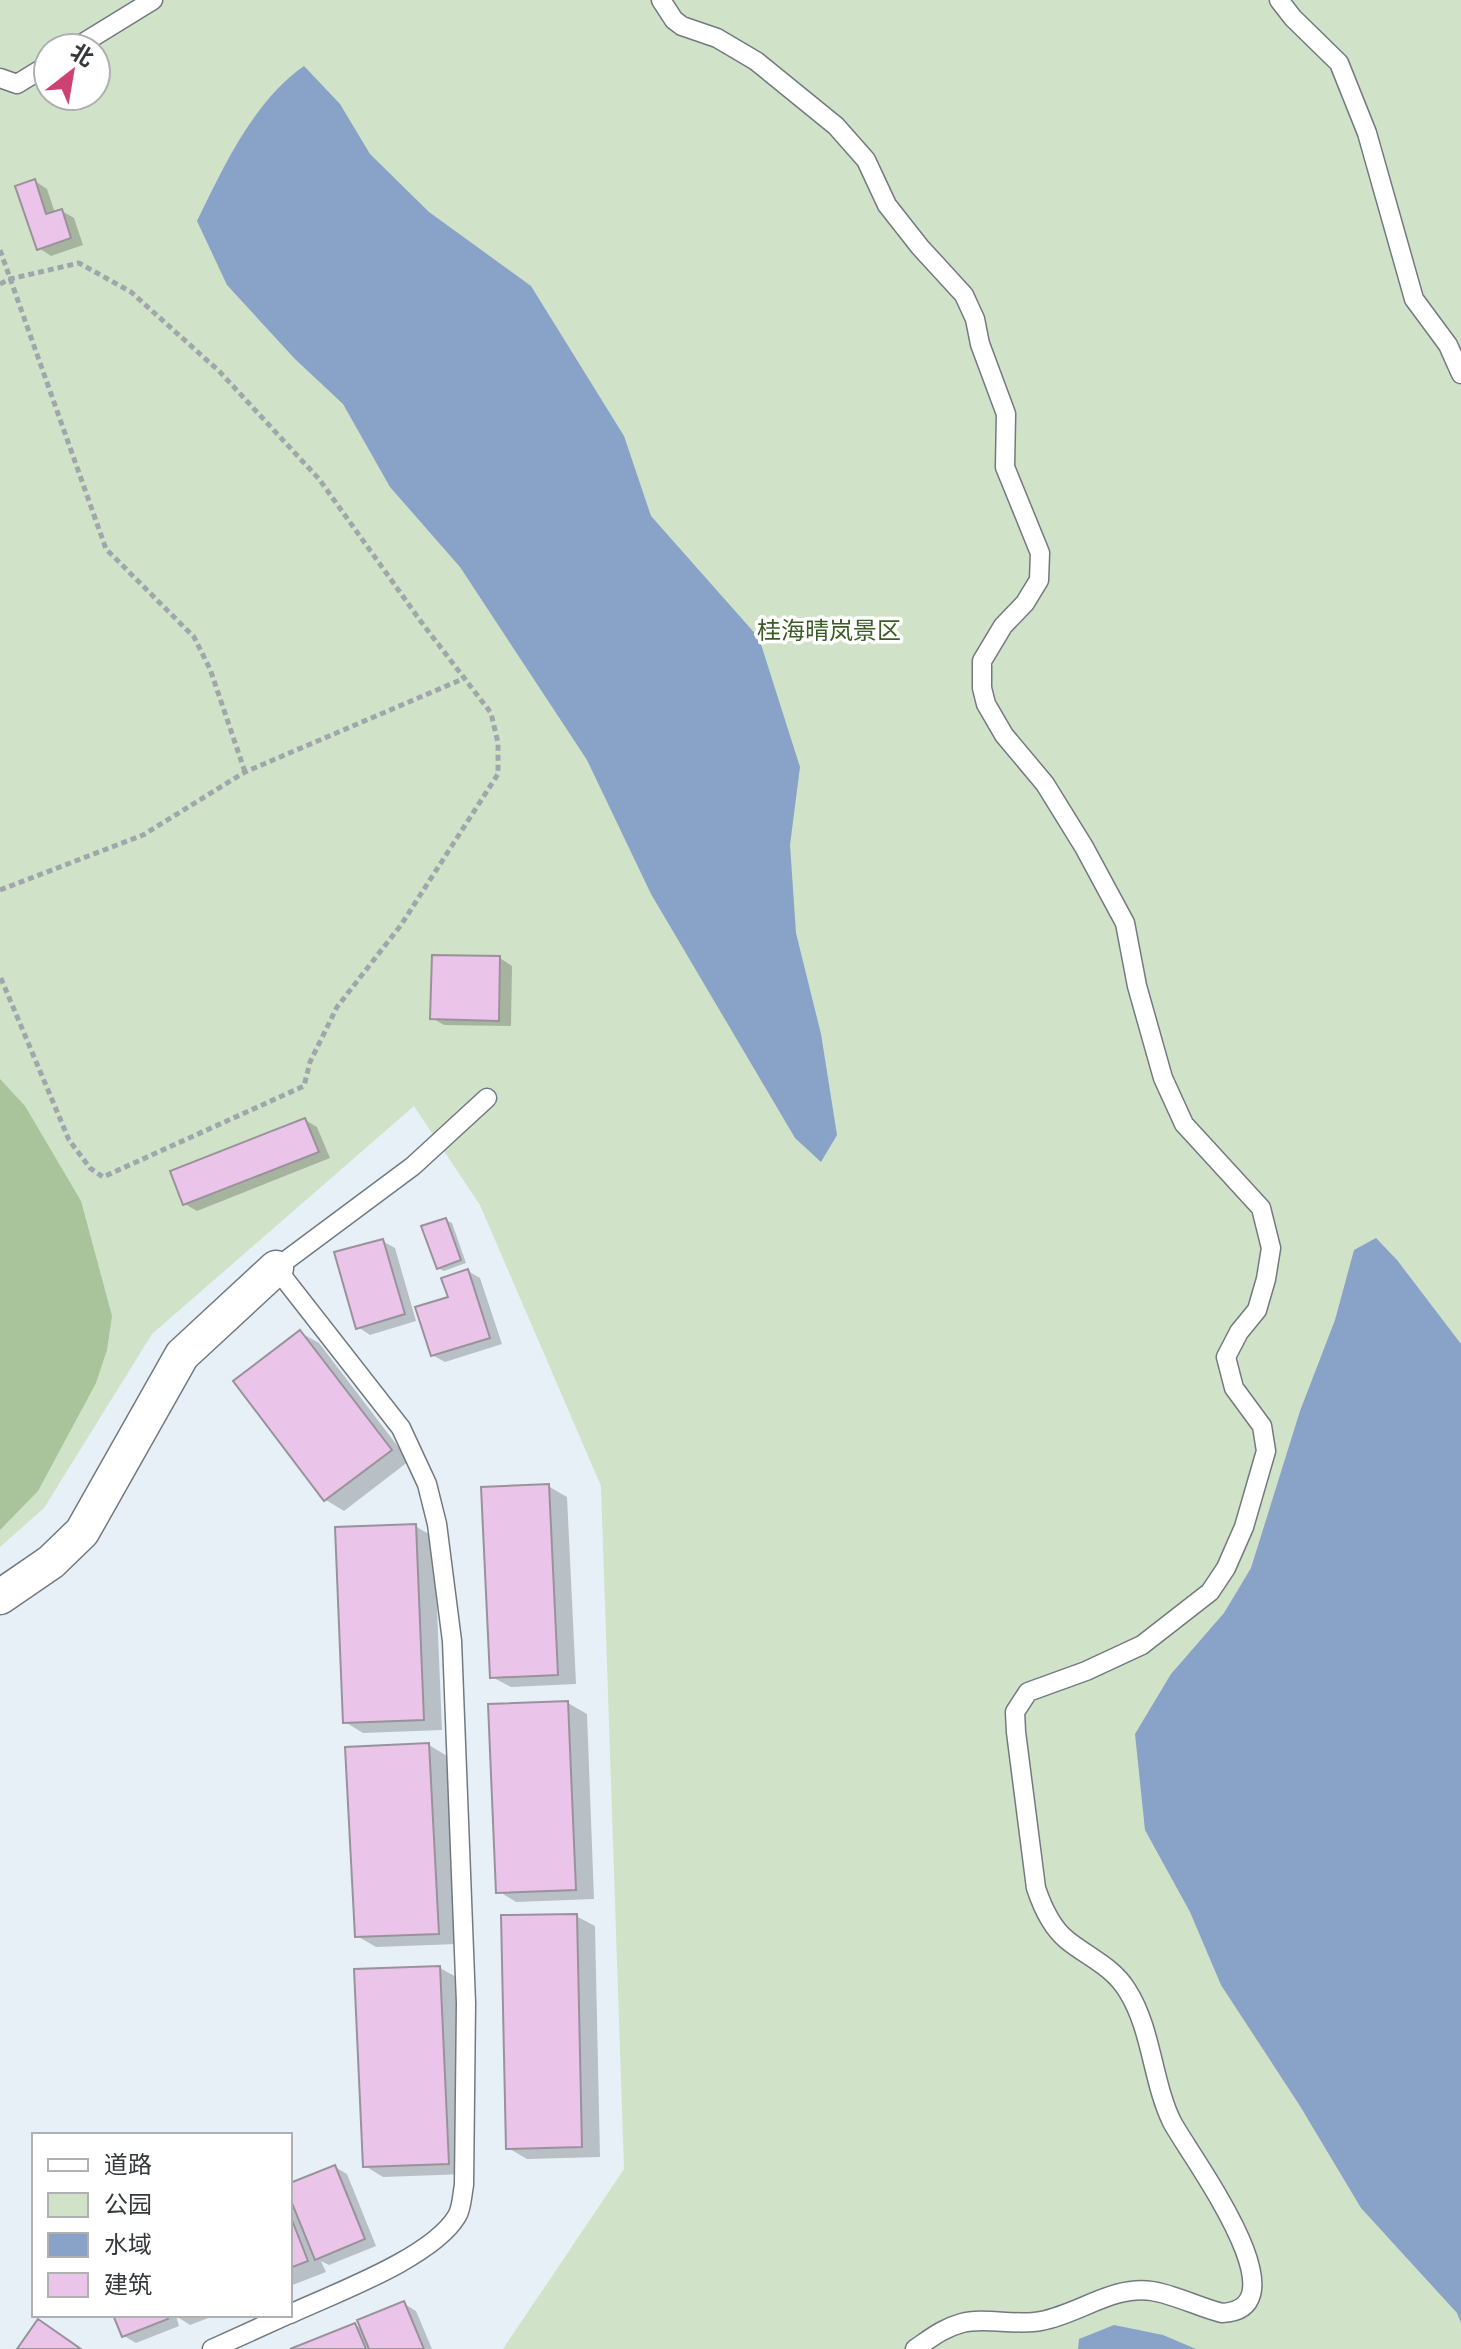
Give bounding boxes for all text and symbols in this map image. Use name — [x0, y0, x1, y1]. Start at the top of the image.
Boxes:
north arrow — [32, 32, 112, 112]
text: 北 — [66, 38, 98, 73]
park label: 桂海晴岚景区 — [757, 617, 901, 645]
legend — [32, 2133, 292, 2317]
text: 道路 — [104, 2151, 152, 2179]
text: 公园 — [104, 2191, 152, 2219]
text: 水域 — [104, 2231, 152, 2259]
text: 建筑 — [104, 2271, 152, 2299]

